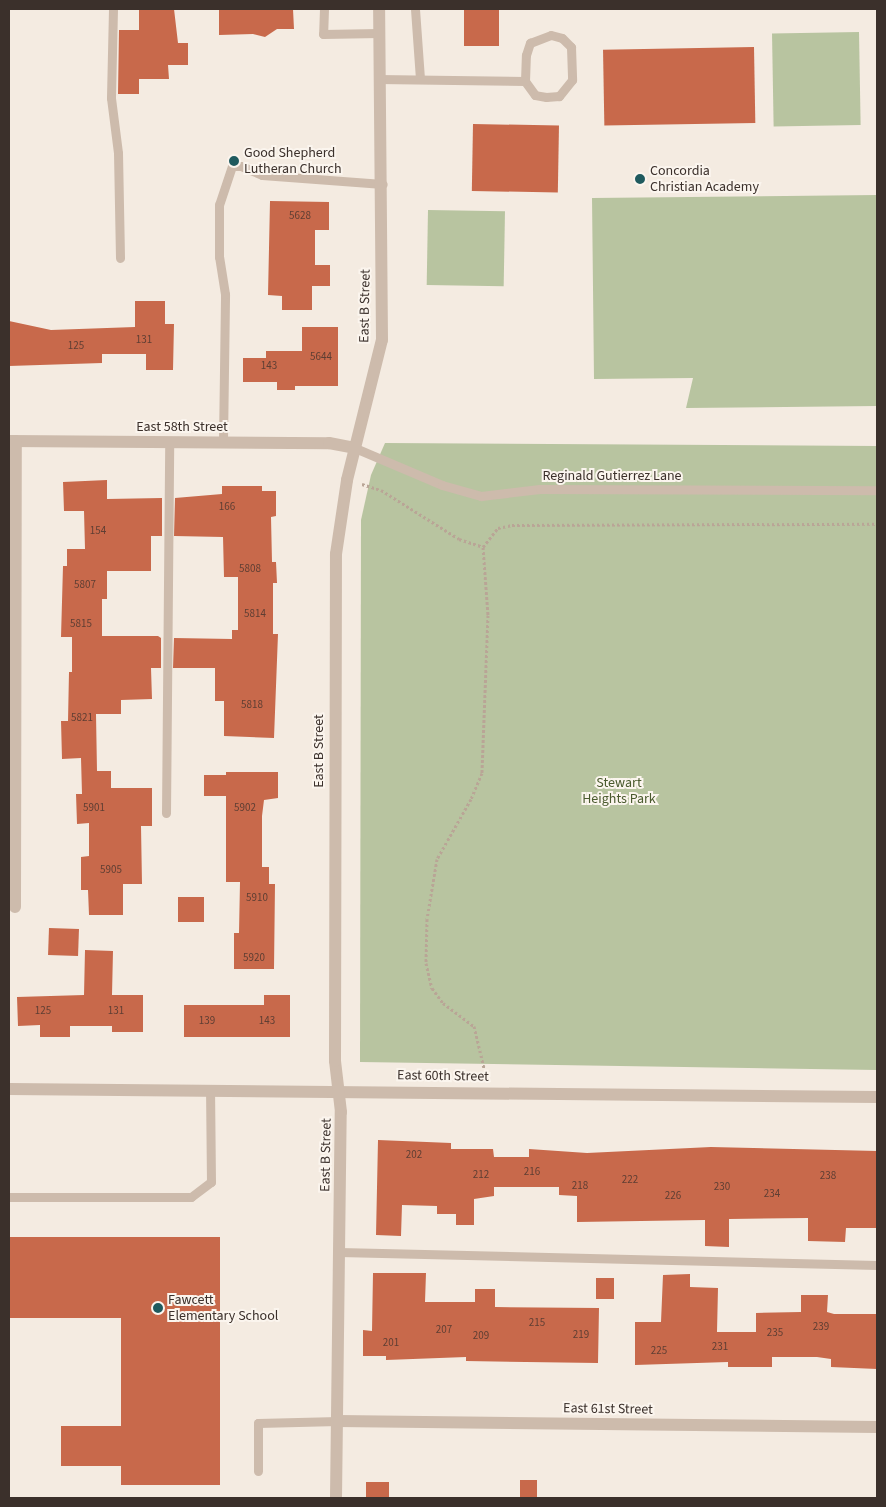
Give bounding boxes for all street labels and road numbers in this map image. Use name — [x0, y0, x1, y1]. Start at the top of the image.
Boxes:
street label: East B Street — [356, 269, 374, 343]
street label: East 58th Street — [136, 419, 228, 435]
street label: Reginald Gutierrez Lane — [542, 468, 682, 484]
street label: East B Street — [311, 714, 327, 788]
street label: East 60th Street — [397, 1067, 489, 1085]
street label: East B Street — [317, 1118, 335, 1192]
street label: East 61st Street — [563, 1400, 653, 1418]

